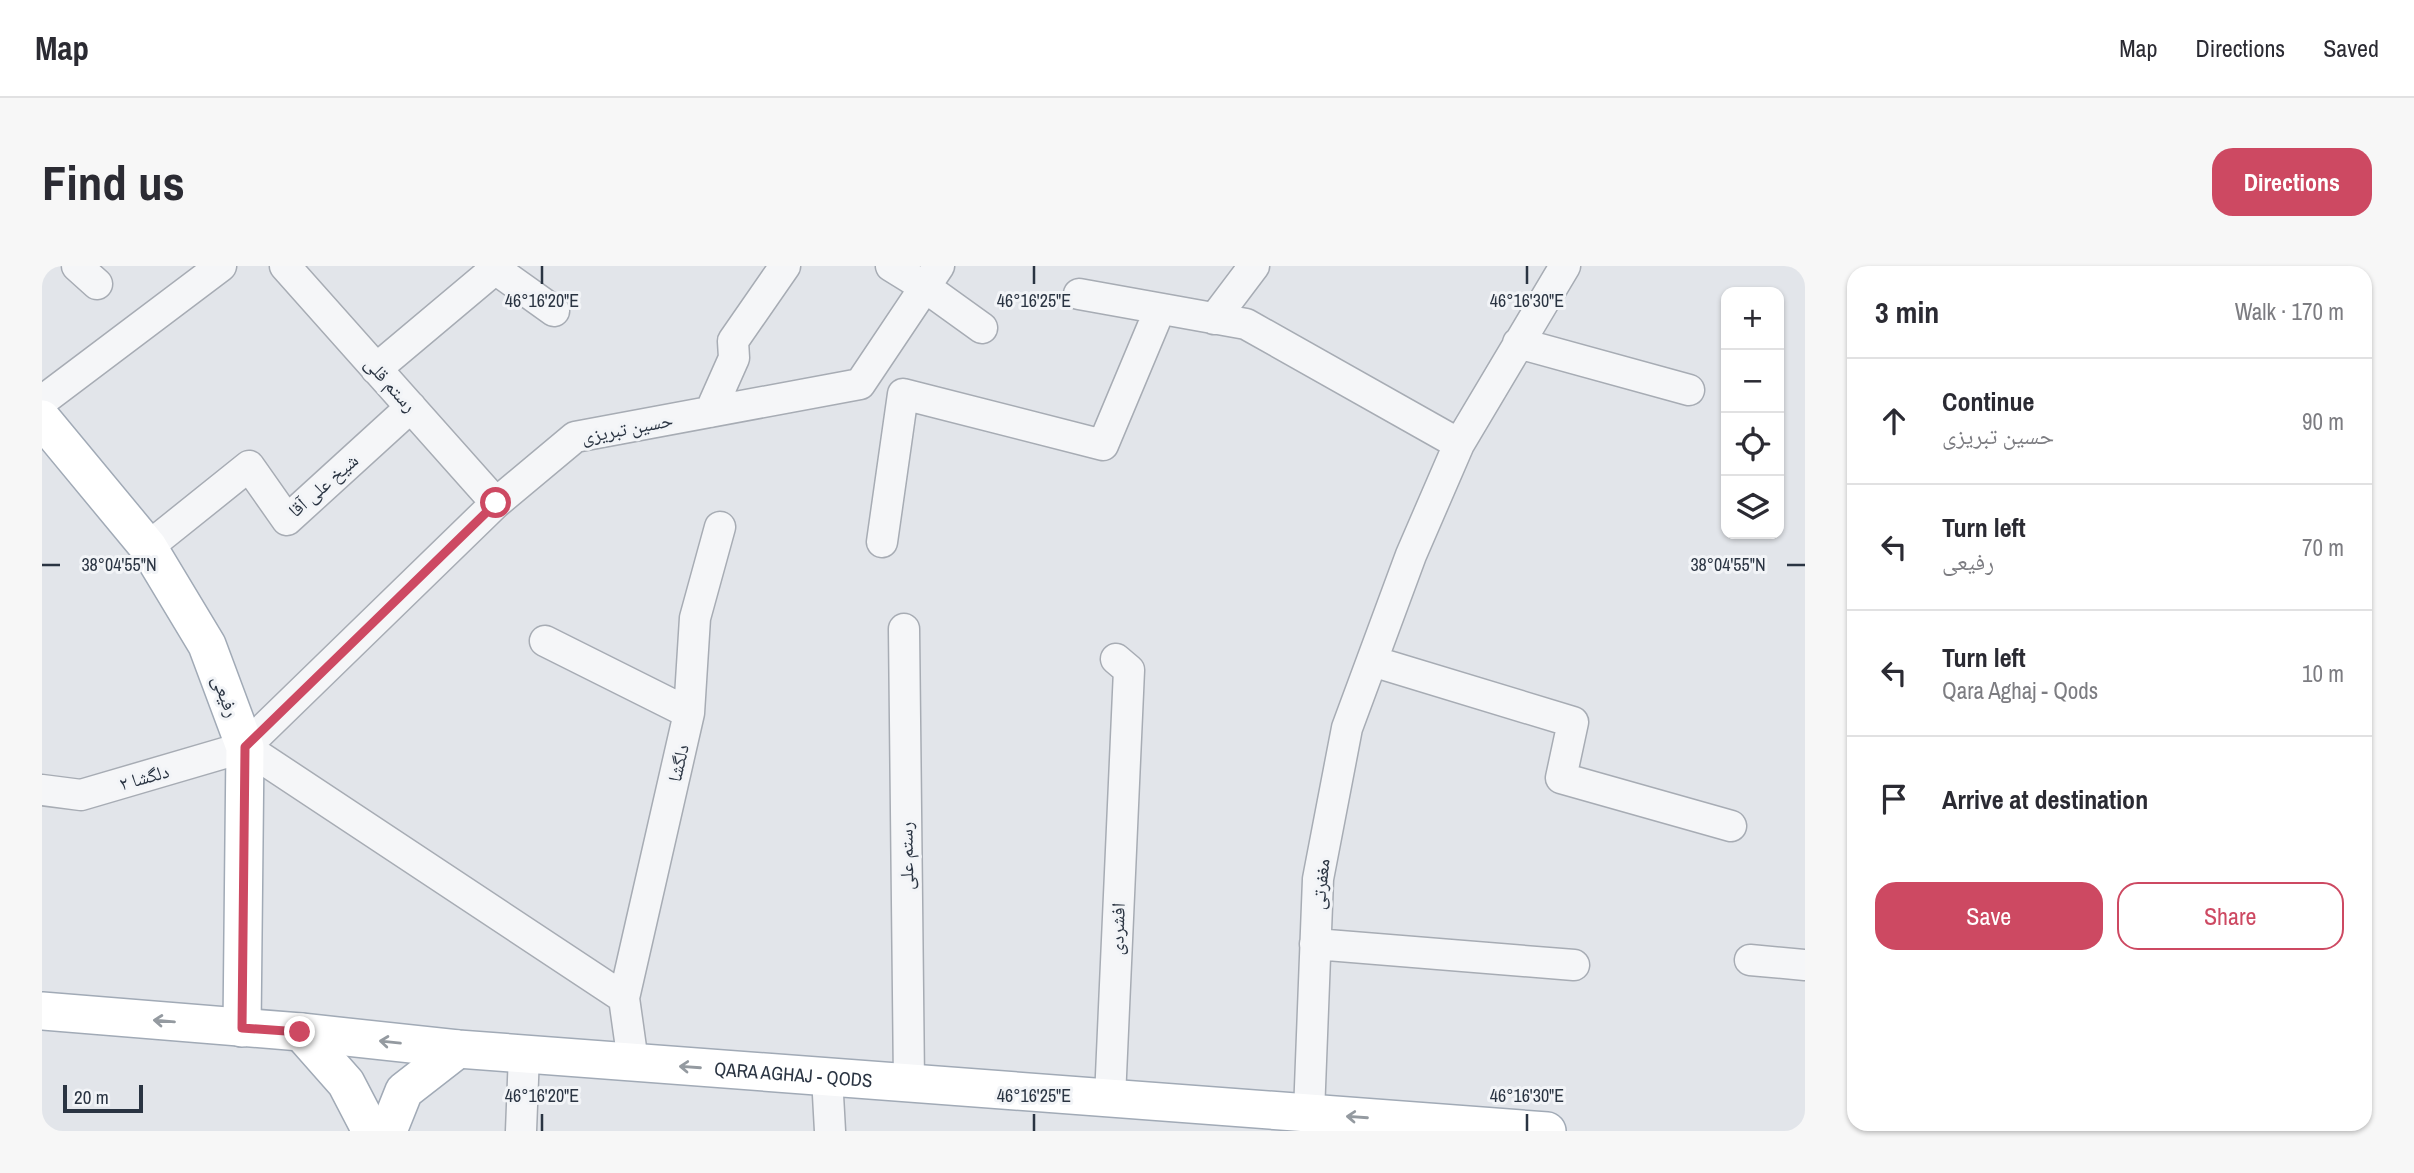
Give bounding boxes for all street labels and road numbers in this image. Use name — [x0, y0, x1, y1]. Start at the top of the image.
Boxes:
street label: رستم قلی — [359, 351, 423, 417]
street label: حسین تبریزی — [579, 406, 675, 450]
street label: شیخ علی آقا — [282, 447, 364, 523]
street label: رفیعی — [206, 671, 246, 721]
street label: دلگشا — [661, 741, 695, 784]
street label: دلگشا ۲ — [116, 757, 172, 797]
street label: رستم علی — [892, 822, 920, 890]
street label: مغفرتی — [1304, 857, 1336, 911]
street label: افشردی — [1103, 902, 1131, 956]
street label: QARA AGHAJ - QODS — [713, 1055, 873, 1093]

